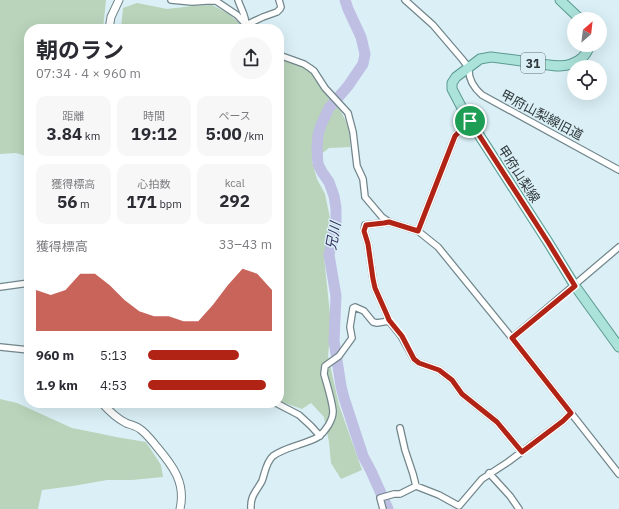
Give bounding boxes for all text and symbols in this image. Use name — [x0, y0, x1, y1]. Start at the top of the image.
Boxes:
north arrow — [567, 12, 607, 52]
map controls — [567, 12, 607, 100]
text: 朝のラン — [36, 35, 124, 64]
button: share — [230, 37, 272, 79]
road number: 31 — [521, 53, 545, 73]
button: locate — [567, 60, 607, 100]
text: 07:34 · 4 × 960 m — [36, 65, 141, 82]
street label: 甲府山梨線旧道 — [498, 86, 586, 144]
pin — [453, 104, 487, 138]
text: 距離 — [62, 109, 84, 123]
text: 時間 — [143, 109, 165, 123]
text: ペース — [218, 109, 251, 123]
icon: arrive — [459, 110, 481, 132]
text: 3.84 — [46, 123, 82, 145]
text: 19:12 — [131, 123, 177, 145]
text: 5:00 — [205, 123, 242, 145]
text: km — [82, 129, 100, 143]
text: /km — [242, 129, 264, 143]
street label: 甲府山梨線 — [494, 142, 544, 206]
text: kcal — [225, 176, 245, 190]
text: 獲得標高 — [51, 177, 95, 191]
text: 心拍数 — [137, 177, 170, 191]
text: 292 — [219, 190, 250, 212]
text: 56 — [57, 191, 77, 213]
text: 171 — [126, 191, 157, 213]
text: m — [77, 197, 90, 211]
text: bpm — [157, 197, 182, 211]
water label: 兄川 — [322, 219, 345, 251]
text: 33–43 m — [219, 236, 272, 253]
text: 獲得標高 — [36, 238, 88, 255]
text: 960 m — [36, 347, 74, 364]
text: 5:13 — [100, 347, 127, 364]
text: 1.9 km — [36, 377, 78, 394]
text: 4:53 — [100, 377, 127, 394]

